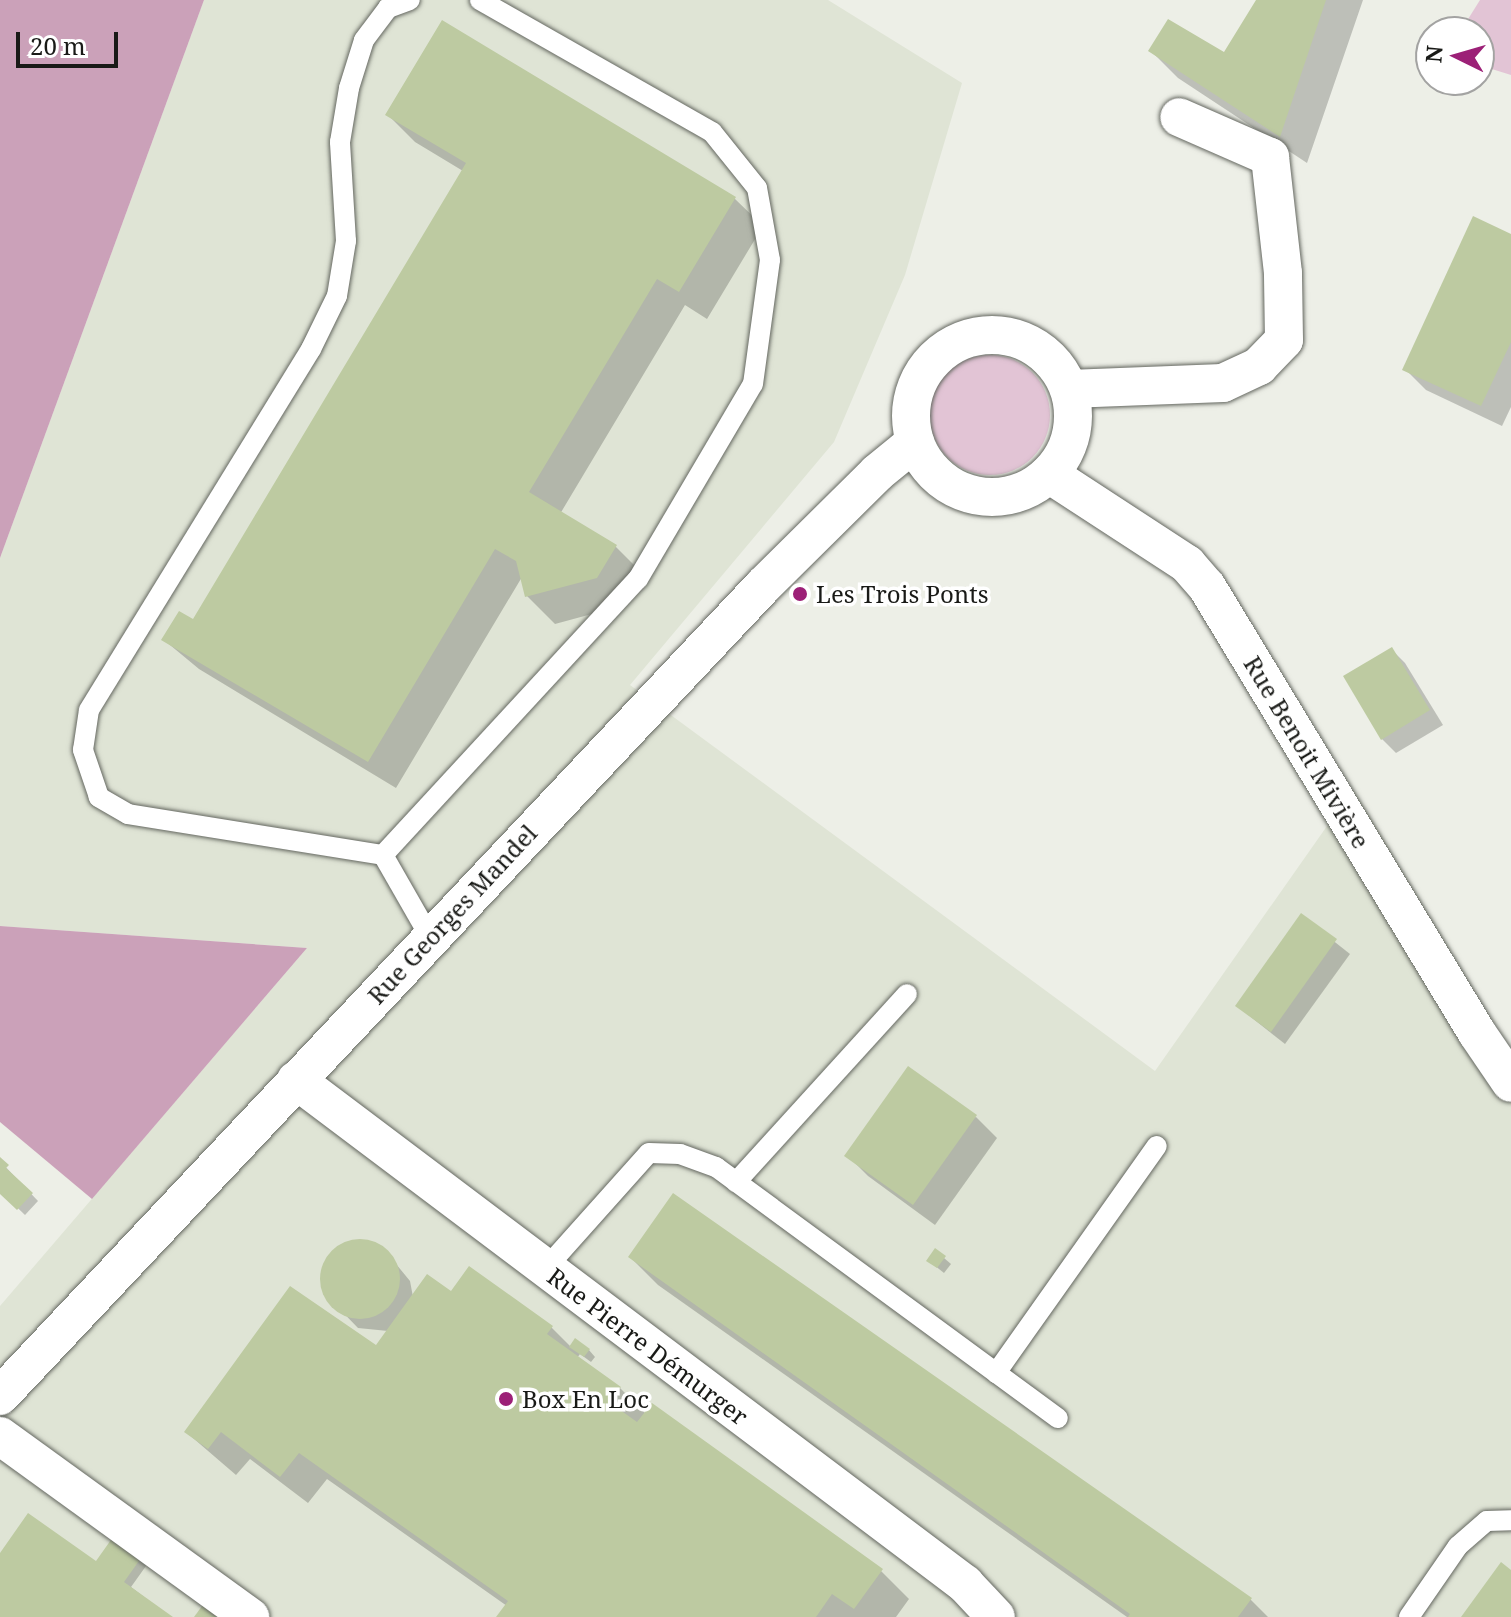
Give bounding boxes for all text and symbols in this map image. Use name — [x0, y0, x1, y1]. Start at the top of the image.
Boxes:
scale bar — [20, 16, 122, 66]
north arrow — [1415, 16, 1495, 96]
text: 20 m — [30, 29, 86, 62]
text: N — [1417, 44, 1449, 64]
place label: Les Trois Ponts — [816, 580, 989, 608]
marker: Les Trois Ponts — [791, 585, 809, 603]
street label: Rue Benoit Mivière — [1238, 651, 1376, 853]
street label: Rue Georges Mandel — [361, 818, 543, 1010]
street label: Rue Pierre Démurger — [542, 1261, 754, 1431]
place label: Box En Loc — [522, 1385, 649, 1413]
marker: Box En Loc — [497, 1390, 515, 1408]

